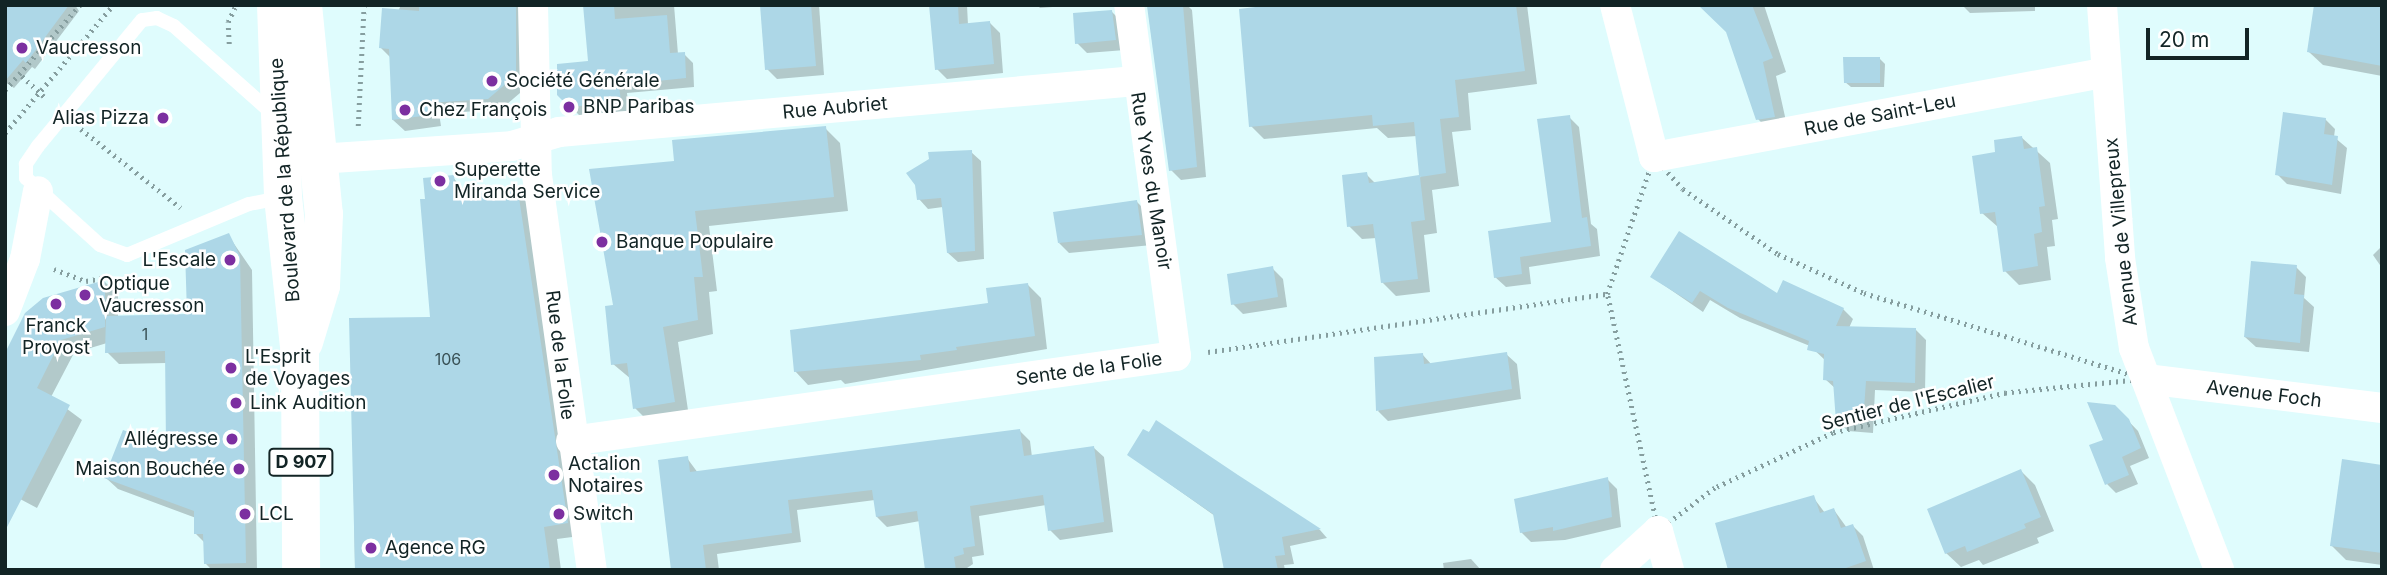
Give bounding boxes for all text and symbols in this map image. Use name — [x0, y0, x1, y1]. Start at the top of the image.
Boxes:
scale bar — [2149, 14, 2252, 58]
text: 20 m — [2159, 27, 2209, 52]
place label: Vaucresson — [36, 37, 141, 59]
marker: Vaucresson — [14, 40, 30, 56]
street label: Boulevard de la République — [265, 57, 305, 303]
place label: Société Générale — [506, 70, 660, 92]
marker: Société Générale — [484, 73, 500, 89]
street label: Rue de Saint-Leu — [1802, 89, 1958, 141]
street label: Rue Yves du Manoir — [1126, 90, 1176, 272]
street label: Rue Aubriet — [782, 92, 888, 124]
place label: BNP Paribas — [583, 96, 695, 118]
place label: Chez François — [419, 99, 547, 121]
marker: BNP Paribas — [561, 99, 577, 115]
marker: Chez François — [397, 102, 413, 118]
place label: Alias Pizza — [52, 107, 149, 129]
marker: Alias Pizza — [155, 110, 171, 126]
street label: Avenue de Villepreux — [2100, 137, 2142, 327]
place label: Superette Miranda Service — [454, 159, 600, 203]
marker: Superette Miranda Service — [432, 173, 448, 189]
place label: Banque Populaire — [616, 231, 774, 253]
marker: Banque Populaire — [594, 234, 610, 250]
place label: L'Escale — [142, 249, 216, 271]
marker: L'Escale — [222, 252, 238, 268]
place label: Optique Vaucresson — [99, 273, 204, 317]
marker: Optique Vaucresson — [77, 287, 93, 303]
street label: Rue de la Folie — [541, 289, 579, 421]
marker: Franck Provost — [48, 296, 64, 312]
place label: Franck Provost — [22, 315, 90, 359]
house number: 1 — [142, 324, 148, 344]
place label: L'Esprit de Voyages — [245, 346, 350, 390]
street label: Sente de la Folie — [1014, 347, 1164, 391]
house number: 106 — [435, 349, 461, 369]
marker: L'Esprit de Voyages — [223, 360, 239, 376]
street label: Sentier de l'Escalier — [1819, 370, 1997, 436]
street label: Avenue Foch — [2205, 376, 2323, 412]
place label: Link Audition — [250, 392, 366, 414]
marker: Link Audition — [228, 395, 244, 411]
place label: Allégresse — [124, 428, 218, 450]
marker: Allégresse — [224, 431, 240, 447]
road number: D 907 — [268, 448, 334, 476]
place label: Actalion Notaires — [568, 453, 643, 497]
place label: Maison Bouchée — [75, 458, 225, 480]
marker: Maison Bouchée — [231, 461, 247, 477]
marker: Actalion Notaires — [546, 467, 562, 483]
place label: LCL — [259, 503, 294, 525]
place label: Switch — [573, 503, 633, 525]
marker: LCL — [237, 506, 253, 522]
marker: Switch — [551, 506, 567, 522]
place label: Agence RG — [385, 537, 486, 559]
marker: Agence RG — [363, 540, 379, 556]

